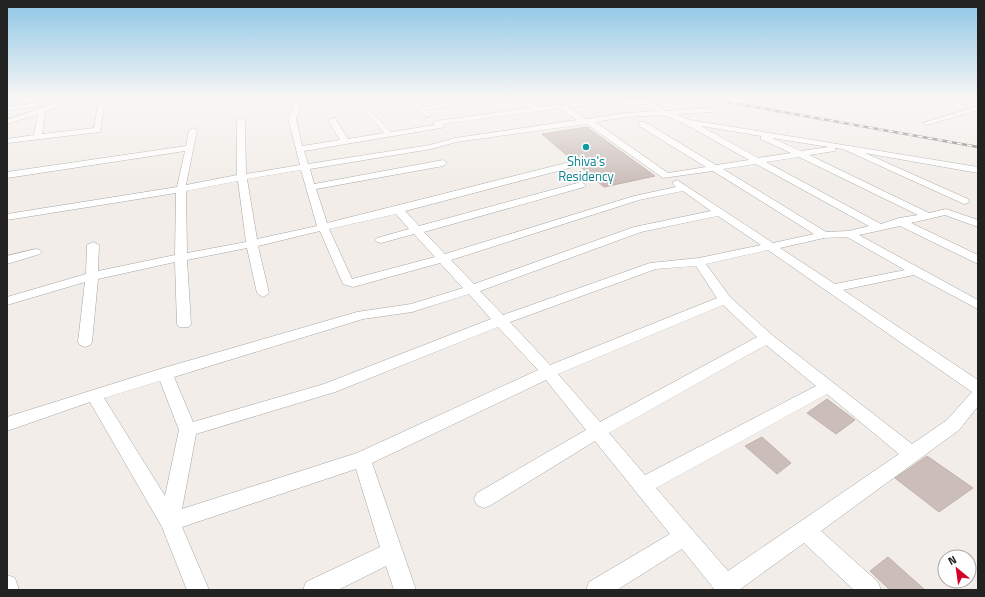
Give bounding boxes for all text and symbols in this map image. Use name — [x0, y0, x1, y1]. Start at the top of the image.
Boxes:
marker: Shiva's Residency — [581, 142, 591, 152]
place label: Shiva's Residency — [558, 151, 614, 186]
north arrow — [937, 549, 977, 589]
text: N — [945, 551, 959, 569]

